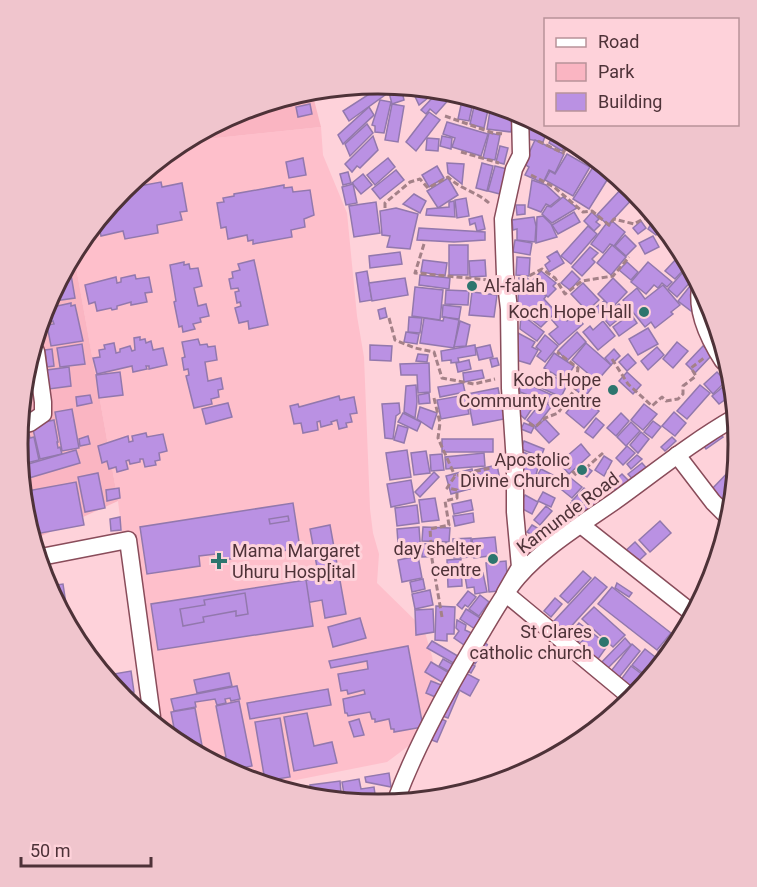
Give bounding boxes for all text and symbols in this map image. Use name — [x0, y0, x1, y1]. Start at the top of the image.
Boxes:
legend — [544, 18, 739, 126]
text: Road — [598, 31, 639, 52]
text: Park — [598, 61, 635, 82]
text: Building — [598, 91, 662, 112]
place label: Al-falah — [484, 275, 545, 296]
marker: Al-falah — [465, 279, 479, 293]
place label: Koch Hope Hall — [508, 301, 632, 322]
marker: Koch Hope Hall — [637, 305, 651, 319]
place label: Koch Hope Communty centre — [458, 369, 601, 411]
marker: Koch Hope Communty centre — [606, 383, 620, 397]
place label: Apostolic Divine Church — [460, 449, 570, 491]
marker: Apostolic Divine Church — [575, 463, 589, 477]
street label: Kamunde Road — [513, 467, 623, 558]
place label: day shelter centre — [394, 538, 481, 580]
place label: Mama Margaret Uhuru Hosp[ital — [232, 540, 360, 582]
marker: Mama Margaret Uhuru Hosp[ital — [210, 552, 228, 570]
marker: day shelter centre — [486, 552, 500, 566]
place label: St Clares catholic church — [470, 621, 592, 663]
marker: St Clares catholic church — [597, 635, 611, 649]
scale bar — [21, 830, 152, 868]
text: 50 m — [30, 840, 70, 861]

